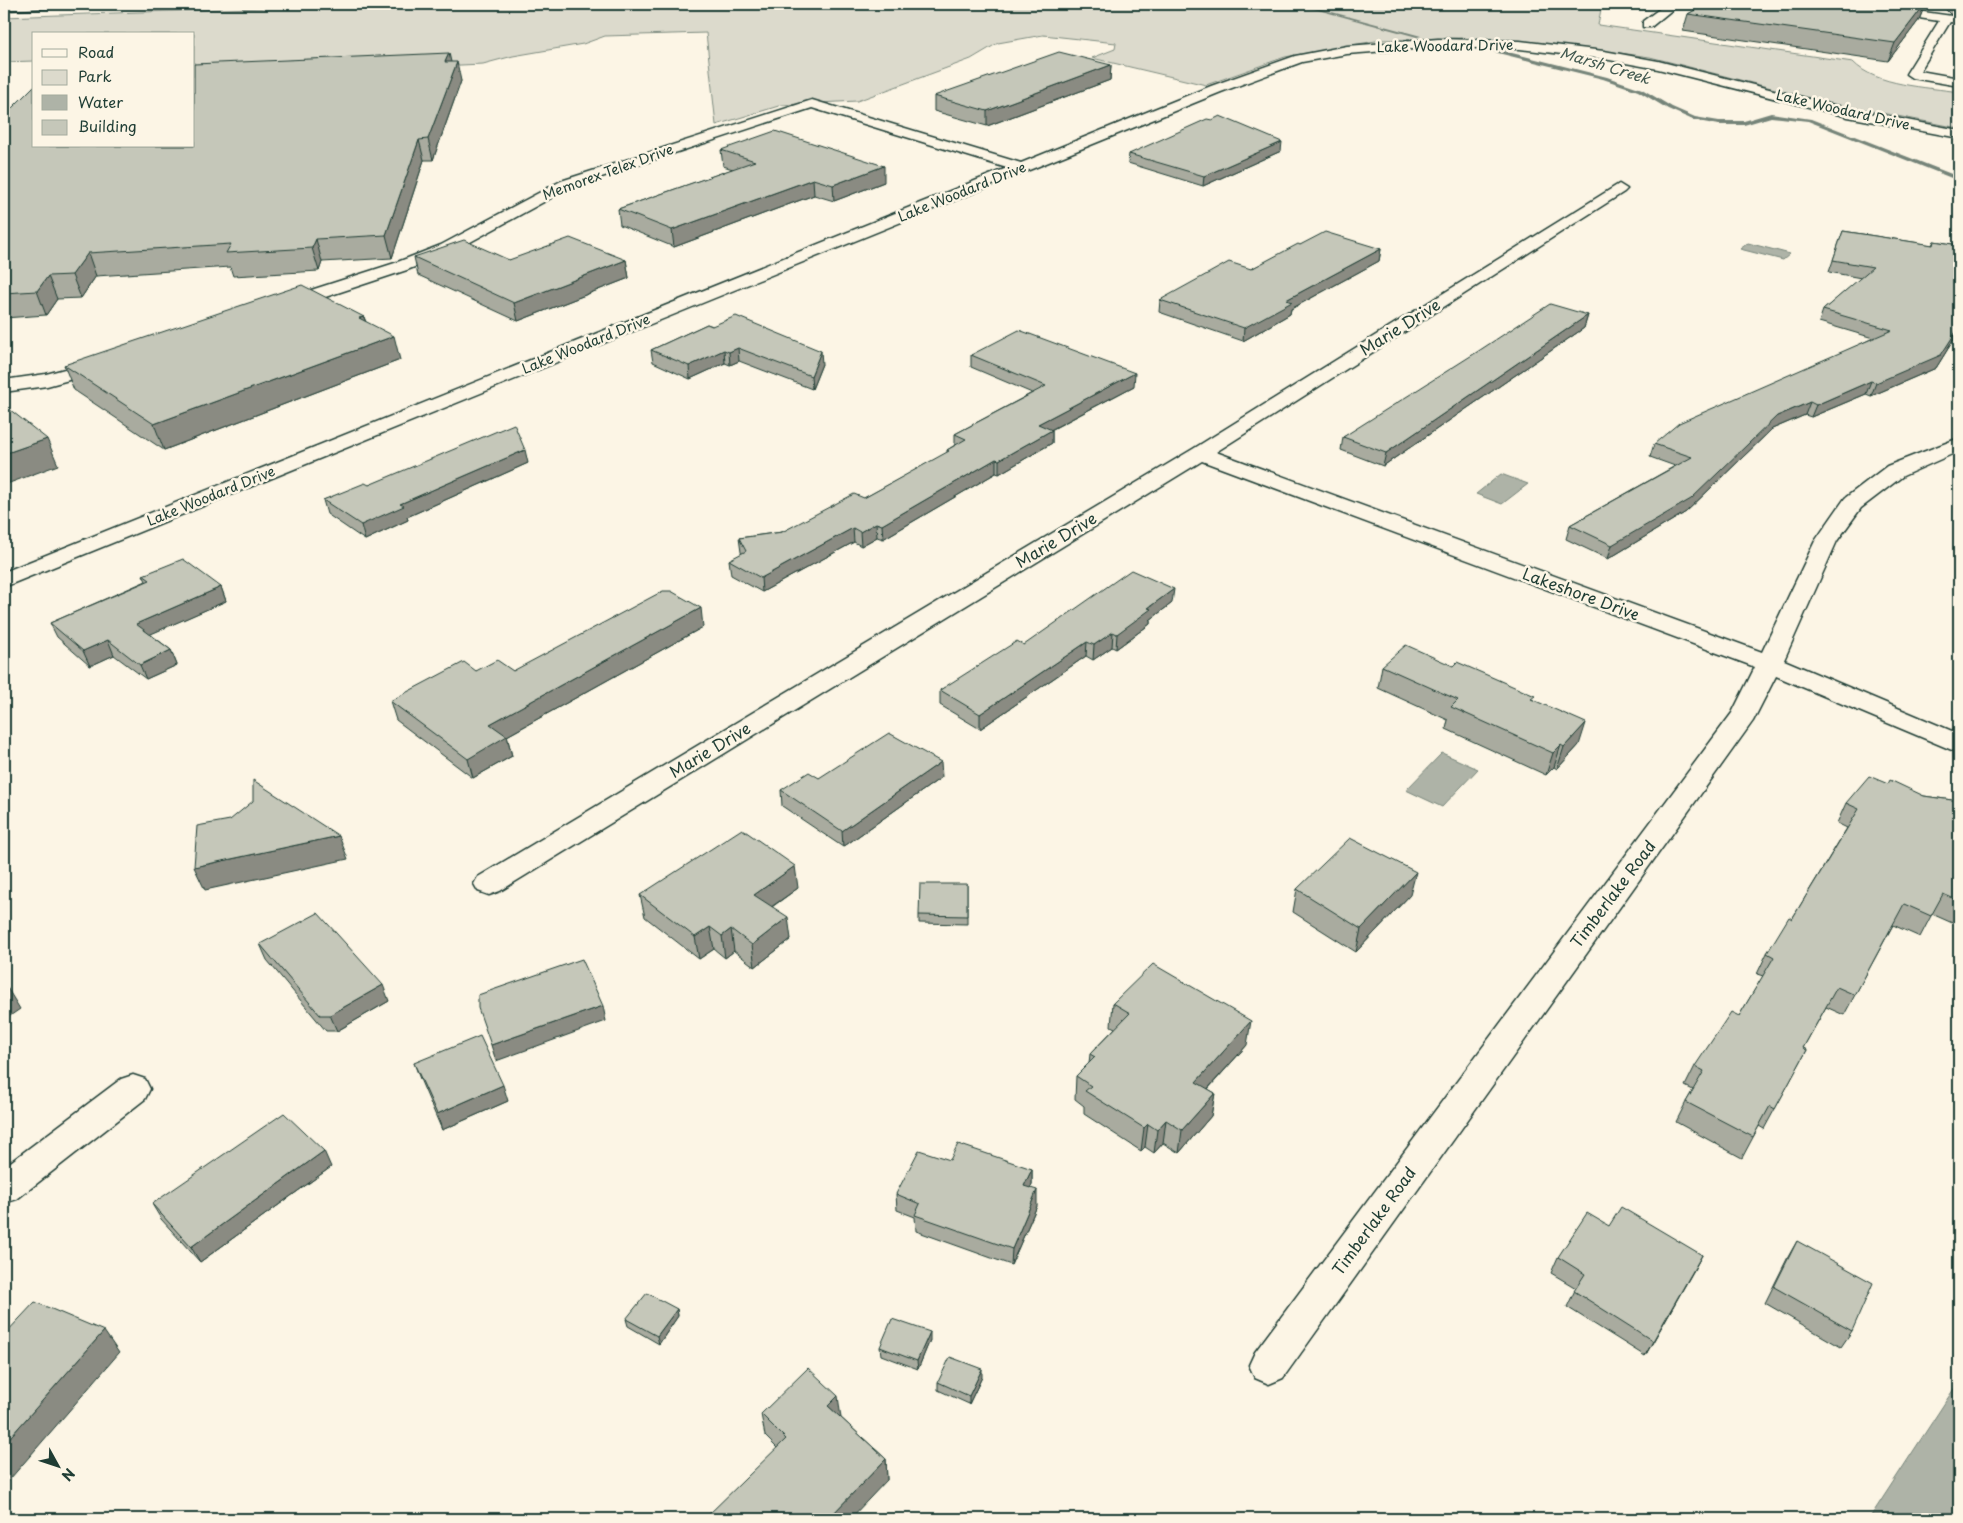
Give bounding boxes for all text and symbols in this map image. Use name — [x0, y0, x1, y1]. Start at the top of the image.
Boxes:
legend — [32, 32, 195, 148]
street label: Lake Woodard Drive — [1376, 34, 1514, 57]
text: Road — [78, 40, 114, 63]
water label: Marsh Creek — [1558, 40, 1654, 89]
text: Park — [78, 64, 112, 87]
street label: Lake Woodard Drive — [1774, 84, 1912, 135]
text: Water — [78, 90, 123, 113]
text: Building — [78, 114, 137, 137]
street label: Memorex Telex Drive — [539, 138, 676, 205]
street label: Lake Woodard Drive — [895, 156, 1029, 227]
street label: Marie Drive — [1355, 292, 1444, 360]
street label: Lake Woodard Drive — [519, 308, 653, 379]
street label: Lake Woodard Drive — [144, 460, 278, 531]
street label: Marie Drive — [1010, 505, 1101, 573]
street label: Lakeshore Drive — [1519, 561, 1643, 625]
street label: Marie Drive — [664, 715, 755, 783]
street label: Timberlake Road — [1564, 835, 1661, 952]
street label: Timberlake Road — [1326, 1161, 1421, 1280]
north arrow — [32, 1440, 82, 1490]
text: N — [57, 1464, 80, 1486]

